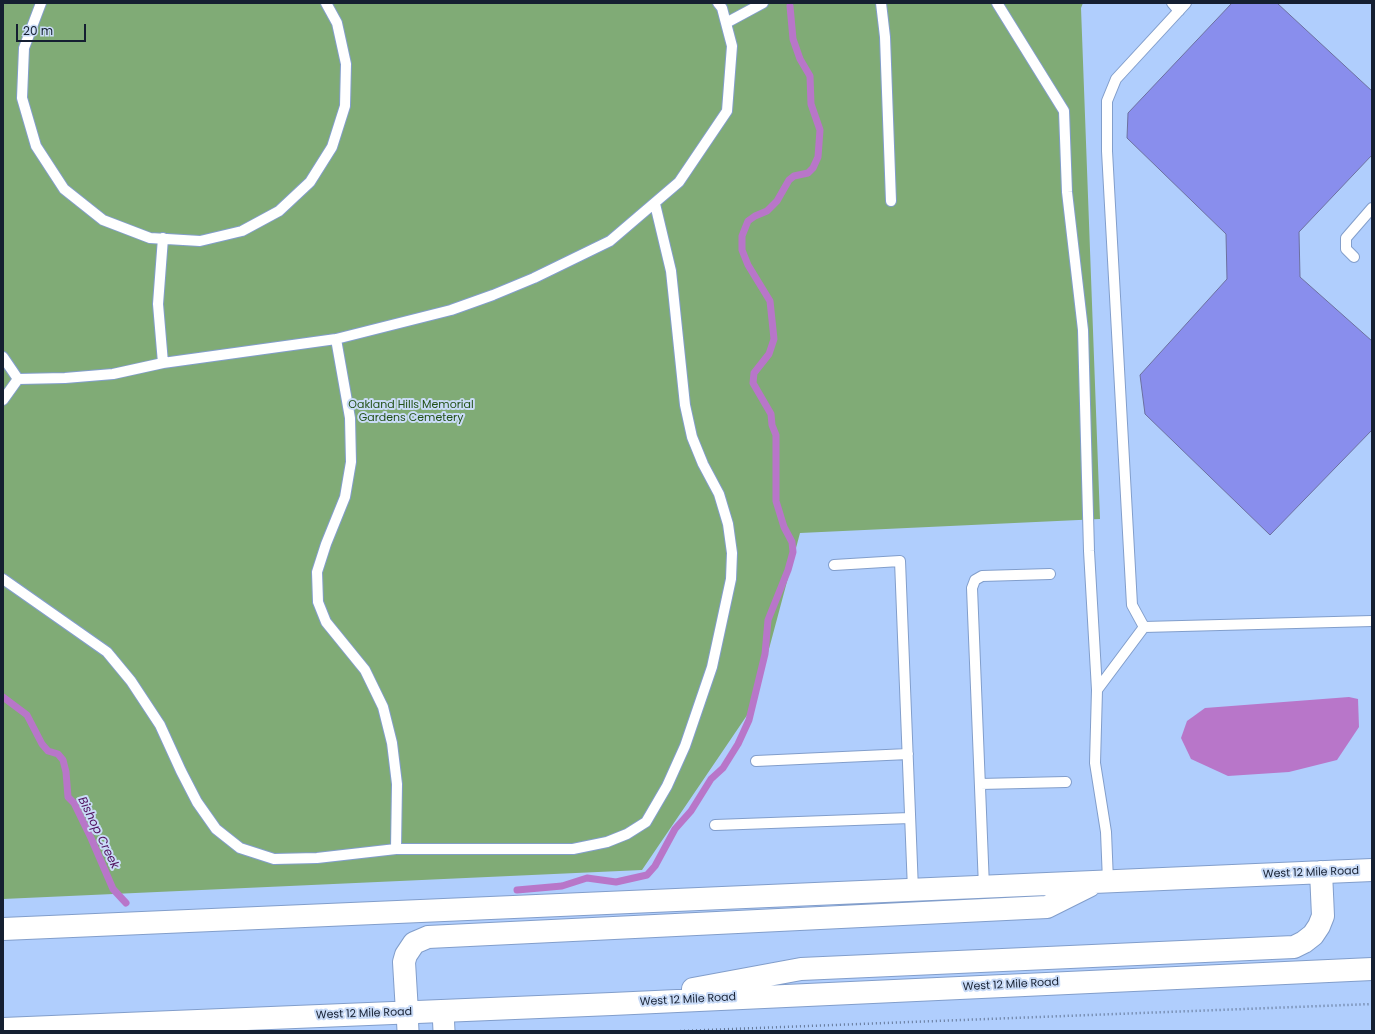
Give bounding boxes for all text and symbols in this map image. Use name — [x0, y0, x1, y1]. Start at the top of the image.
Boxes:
scale bar — [18, 16, 88, 42]
text: 20 m — [23, 22, 53, 39]
park label: Oakland Hills Memorial Gardens Cemetery — [348, 398, 474, 424]
water label: Bishop Creek — [74, 795, 122, 871]
street label: West 12 Mile Road — [1263, 865, 1359, 881]
street label: West 12 Mile Road — [963, 976, 1059, 994]
street label: West 12 Mile Road — [640, 991, 736, 1009]
street label: West 12 Mile Road — [316, 1006, 412, 1022]

